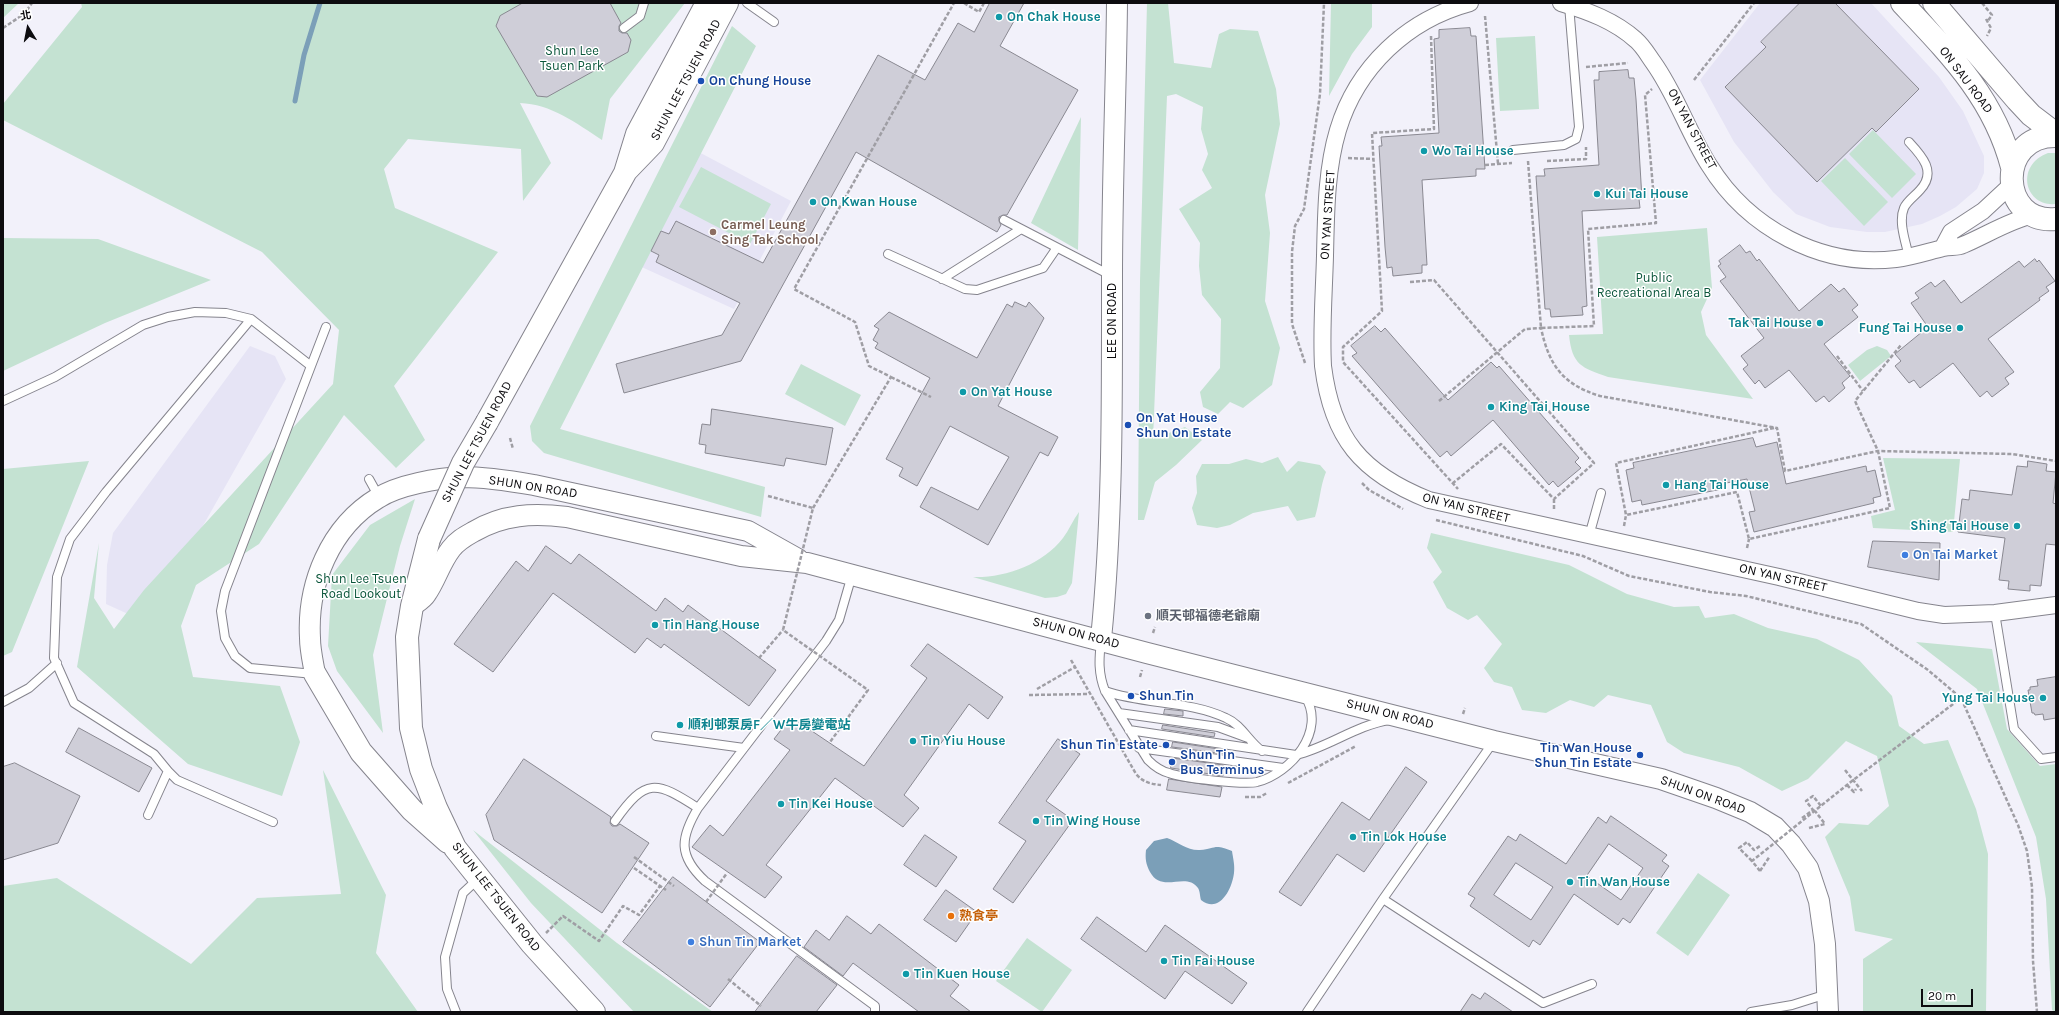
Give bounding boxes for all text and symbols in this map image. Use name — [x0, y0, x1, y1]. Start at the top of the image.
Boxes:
north arrow — [8, 8, 48, 48]
text: 北 — [19, 8, 32, 23]
place label: On Chak House — [1007, 9, 1101, 25]
marker: On Chak House — [994, 12, 1004, 22]
street label: SHUN LEE TSUEN ROAD — [647, 17, 725, 143]
park label: Shun Lee Tsuen Park — [540, 43, 604, 74]
street label: ON SAU ROAD — [1936, 43, 1996, 117]
place label: On Chung House — [709, 73, 811, 89]
marker: On Chung House — [696, 76, 706, 86]
street label: ON YAN STREET — [1664, 86, 1720, 172]
place label: Wo Tai House — [1432, 143, 1514, 159]
marker: Wo Tai House — [1419, 146, 1429, 156]
street label: ON YAN STREET — [1317, 170, 1339, 260]
place label: Kui Tai House — [1605, 186, 1688, 202]
marker: Kui Tai House — [1592, 189, 1602, 199]
place label: On Kwan House — [821, 194, 917, 210]
marker: On Kwan House — [808, 197, 818, 207]
place label: Carmel Leung Sing Tak School — [721, 217, 819, 248]
marker: Carmel Leung Sing Tak School — [708, 227, 718, 237]
park label: Public Recreational Area B — [1597, 270, 1711, 301]
street label: LEE ON ROAD — [1104, 283, 1120, 359]
place label: Tak Tai House — [1728, 315, 1812, 331]
marker: Tak Tai House — [1815, 318, 1825, 328]
place label: Fung Tai House — [1859, 320, 1952, 336]
marker: Fung Tai House — [1955, 323, 1965, 333]
street label: SHUN LEE TSUEN ROAD — [438, 379, 516, 505]
place label: On Yat House — [971, 384, 1052, 400]
marker: On Yat House — [958, 387, 968, 397]
place label: King Tai House — [1499, 399, 1590, 415]
marker: King Tai House — [1486, 402, 1496, 412]
place label: On Yat House Shun On Estate — [1136, 410, 1231, 441]
marker: On Yat House Shun On Estate — [1123, 420, 1133, 430]
street label: SHUN ON ROAD — [487, 472, 579, 502]
place label: Hang Tai House — [1674, 477, 1769, 493]
marker: Hang Tai House — [1661, 480, 1671, 490]
street label: ON YAN STREET — [1421, 490, 1511, 526]
place label: Shing Tai House — [1910, 518, 2009, 534]
marker: Shing Tai House — [2012, 521, 2022, 531]
place label: On Tai Market — [1913, 547, 1998, 563]
marker: On Tai Market — [1900, 550, 1910, 560]
street label: ON YAN STREET — [1738, 560, 1828, 596]
park label: Shun Lee Tsuen Road Lookout — [315, 571, 407, 602]
place label: 順天邨福德老爺廟 — [1156, 608, 1260, 624]
marker: 順天邨福德老爺廟 — [1143, 611, 1153, 621]
street label: SHUN ON ROAD — [1031, 614, 1121, 652]
place label: Tin Hang House — [663, 617, 760, 633]
marker: Tin Hang House — [650, 620, 660, 630]
place label: Shun Tin — [1139, 688, 1194, 704]
place label: Yung Tai House — [1942, 690, 2035, 706]
marker: Shun Tin — [1126, 691, 1136, 701]
marker: Yung Tai House — [2038, 693, 2048, 703]
street label: SHUN ON ROAD — [1345, 696, 1435, 732]
place label: 順利邨泵房F／W牛房變電站 — [688, 717, 850, 733]
marker: 順利邨泵房F／W牛房變電站 — [675, 720, 685, 730]
place label: Tin Yiu House — [921, 733, 1005, 749]
marker: Tin Yiu House — [908, 736, 918, 746]
place label: Shun Tin Estate — [1060, 737, 1158, 753]
marker: Shun Tin Estate — [1161, 740, 1171, 750]
place label: Tin Wan House Shun Tin Estate — [1534, 740, 1632, 771]
place label: Shun Tin Bus Terminus — [1180, 747, 1264, 778]
marker: Tin Wan House Shun Tin Estate — [1635, 750, 1645, 760]
marker: Shun Tin Bus Terminus — [1167, 757, 1177, 767]
street label: SHUN ON ROAD — [1658, 772, 1748, 818]
place label: Tin Kei House — [789, 796, 873, 812]
marker: Tin Kei House — [776, 799, 786, 809]
place label: Tin Wing House — [1044, 813, 1141, 829]
marker: Tin Wing House — [1031, 816, 1041, 826]
place label: Tin Lok House — [1361, 829, 1447, 845]
marker: Tin Lok House — [1348, 832, 1358, 842]
street label: SHUN LEE TSUEN ROAD — [448, 839, 544, 955]
place label: Tin Wan House — [1578, 874, 1670, 890]
marker: Tin Wan House — [1565, 877, 1575, 887]
place label: 熟食亭 — [959, 908, 998, 924]
marker: 熟食亭 — [946, 911, 956, 921]
place label: Shun Tin Market — [699, 934, 801, 950]
marker: Shun Tin Market — [686, 937, 696, 947]
place label: Tin Fai House — [1172, 953, 1255, 969]
marker: Tin Fai House — [1159, 956, 1169, 966]
place label: Tin Kuen House — [914, 966, 1010, 982]
marker: Tin Kuen House — [901, 969, 911, 979]
scale bar — [1923, 981, 1975, 1007]
text: 20 m — [1928, 989, 1956, 1003]

